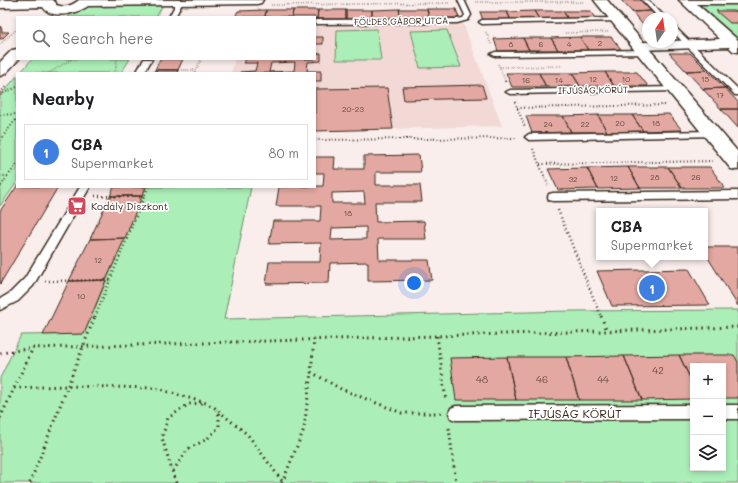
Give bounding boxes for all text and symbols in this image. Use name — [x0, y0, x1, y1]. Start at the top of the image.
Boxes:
north arrow — [642, 12, 678, 48]
street label: FÖLDES GÁBOR UTCA — [354, 15, 448, 27]
search box — [16, 16, 316, 60]
icon: search — [30, 27, 52, 49]
text: Search here — [62, 28, 153, 48]
house number: 2 — [598, 38, 602, 48]
house number: 8 — [509, 39, 514, 49]
house number: 6 — [539, 39, 544, 49]
house number: 4 — [567, 39, 572, 49]
house number: 12 — [589, 74, 597, 84]
house number: 10 — [622, 74, 630, 84]
house number: 15 — [701, 74, 709, 84]
house number: 16 — [522, 75, 530, 85]
house number: 14 — [555, 75, 563, 85]
street label: IFJÚSÁG KÖRÚT — [558, 84, 628, 96]
text: Nearby — [32, 87, 94, 109]
house number: 17 — [716, 90, 725, 100]
house number: 20-23 — [342, 104, 364, 114]
house number: 20 — [615, 118, 625, 128]
house number: 18 — [652, 118, 660, 128]
house number: 24 — [543, 119, 553, 129]
house number: 22 — [581, 119, 589, 129]
text: CBA — [71, 134, 103, 154]
text: 1 — [43, 144, 49, 161]
text: 80 m — [269, 144, 299, 161]
text: Supermarket — [71, 154, 154, 171]
house number: 28 — [650, 172, 660, 182]
house number: 26 — [691, 172, 701, 182]
house number: 12 — [610, 173, 618, 183]
house number: 32 — [568, 174, 578, 184]
supermarket icon: Kodály Diszkont — [66, 195, 88, 217]
place label: Kodály Diszkont — [91, 199, 168, 213]
house number: 18 — [344, 208, 352, 218]
popup — [596, 208, 708, 260]
text: CBA — [611, 216, 642, 236]
text: Supermarket — [611, 236, 693, 253]
house number: 12 — [94, 255, 102, 265]
your location — [404, 273, 424, 293]
pin: 1 — [639, 273, 665, 303]
house number: 10 — [77, 291, 85, 301]
house number: 42 — [652, 363, 664, 377]
map controls — [690, 363, 726, 471]
button: + — [690, 363, 726, 399]
house number: 48 — [476, 372, 488, 386]
house number: 46 — [536, 372, 548, 386]
house number: 44 — [597, 372, 609, 386]
button: − — [690, 399, 726, 435]
street label: IFJÚSÁG KÖRÚT — [528, 405, 622, 421]
button: layers — [690, 435, 726, 471]

